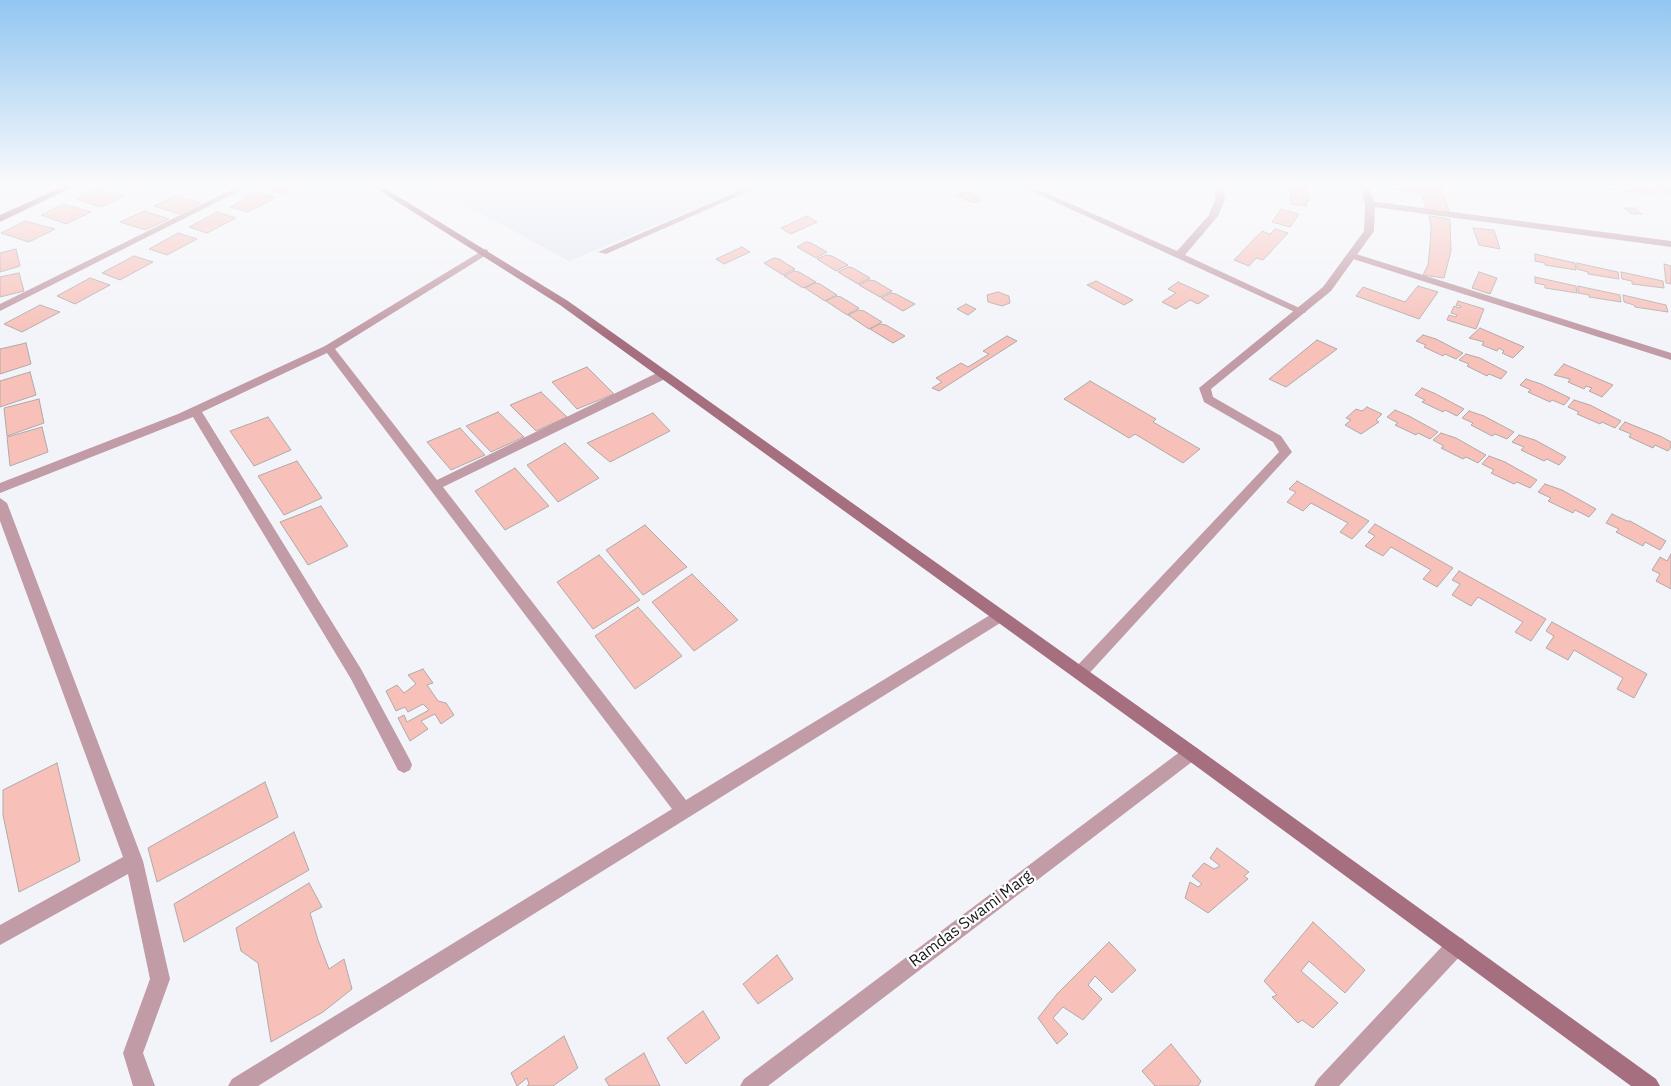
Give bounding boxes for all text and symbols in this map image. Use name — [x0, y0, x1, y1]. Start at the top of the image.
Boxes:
street label: Ramdas Swami Marg — [906, 866, 1036, 972]

